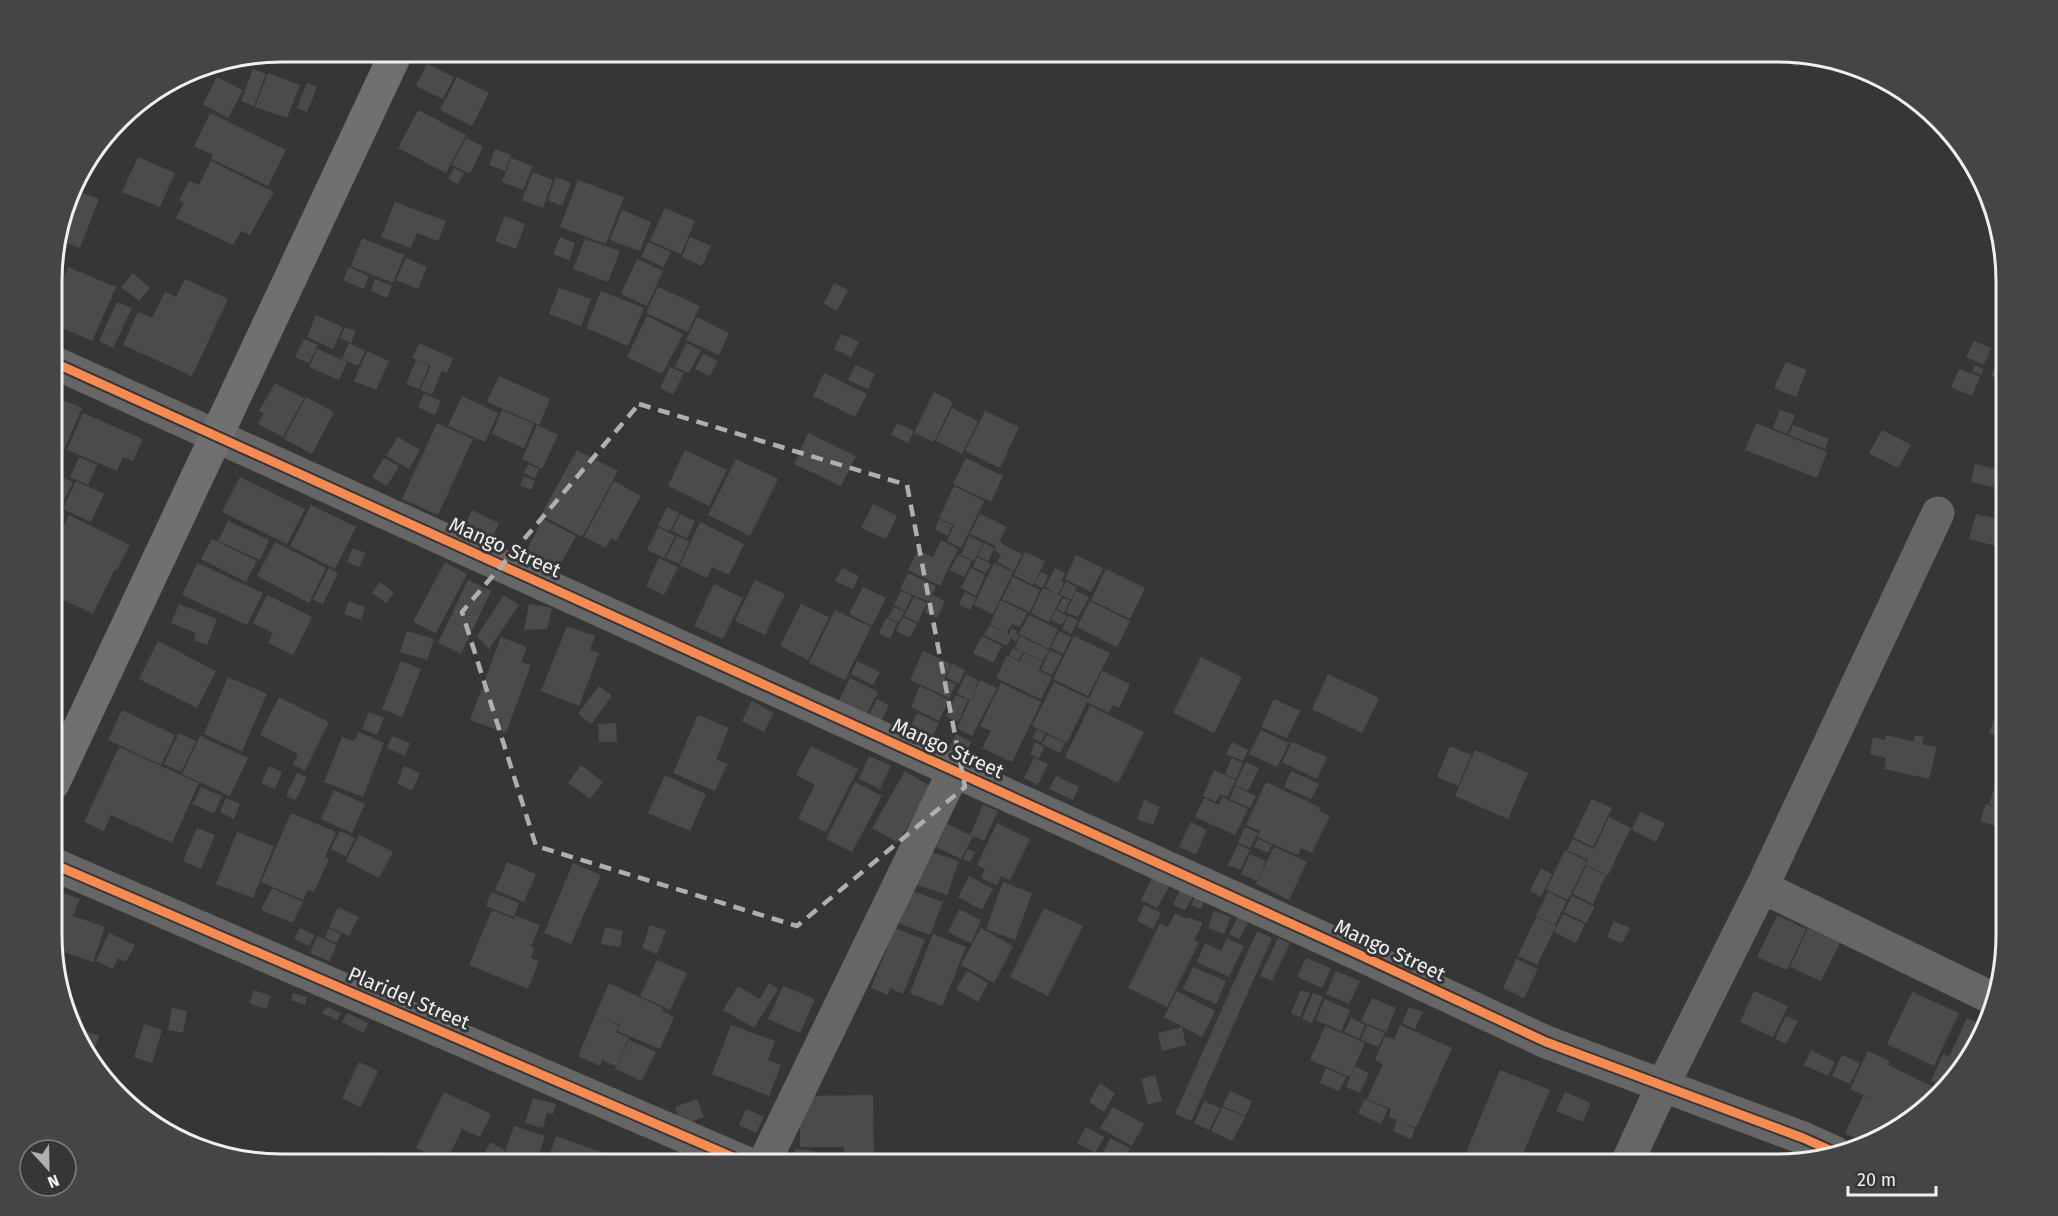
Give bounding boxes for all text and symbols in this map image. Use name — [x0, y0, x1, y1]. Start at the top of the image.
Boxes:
street label: Mango Street — [446, 512, 565, 583]
street label: Mango Street — [889, 713, 1008, 784]
street label: Mango Street — [1331, 914, 1450, 986]
street label: Plaridel Street — [345, 962, 474, 1035]
north arrow — [18, 1138, 78, 1198]
scale bar — [1848, 1159, 1936, 1197]
text: 20 m — [1857, 1169, 1896, 1191]
text: N — [45, 1171, 62, 1192]

